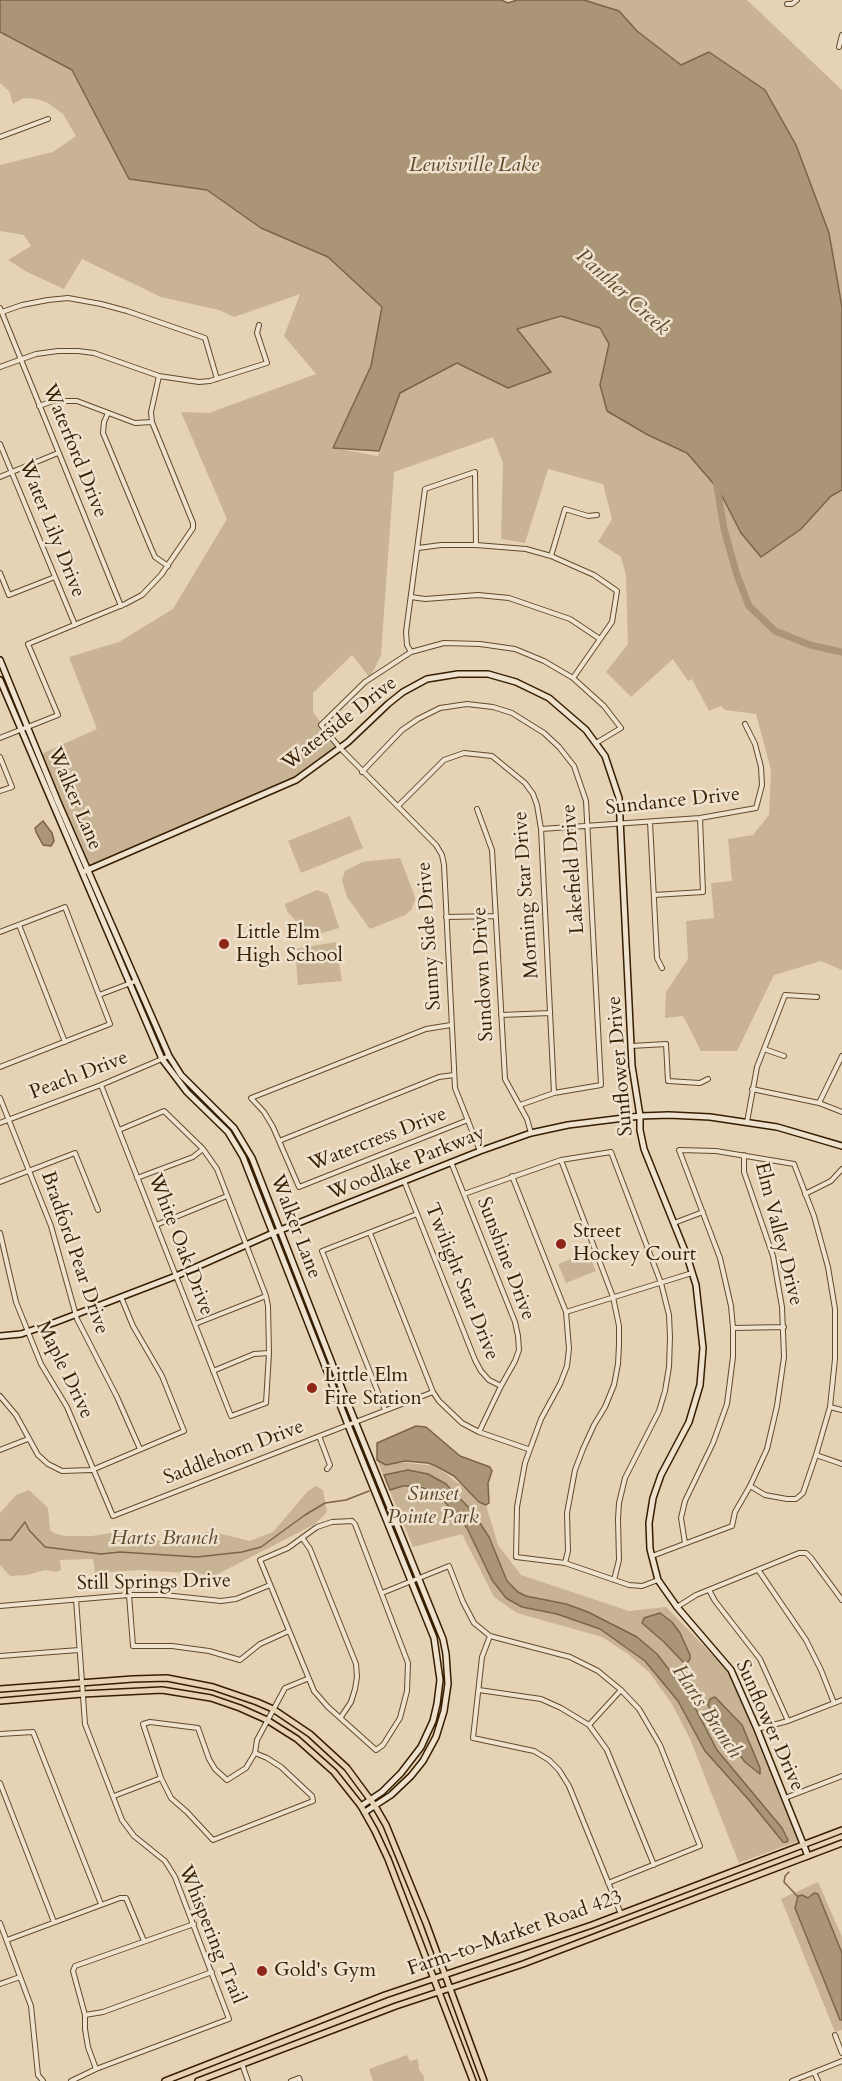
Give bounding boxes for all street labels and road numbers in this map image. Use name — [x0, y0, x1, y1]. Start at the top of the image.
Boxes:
street label: Waterford Drive — [36, 381, 112, 521]
street label: Water Lily Drive — [13, 457, 89, 601]
street label: Waterside Drive — [278, 672, 402, 776]
street label: Walker Lane — [42, 744, 106, 854]
street label: Sundance Drive — [605, 783, 741, 821]
street label: Lakefield Drive — [557, 803, 591, 935]
street label: Morning Star Drive — [509, 810, 545, 980]
street label: Sunny Side Drive — [413, 861, 447, 1011]
street label: Sundown Drive — [468, 906, 500, 1042]
street label: Sunflower Drive — [603, 995, 639, 1137]
street label: Peach Drive — [26, 1046, 132, 1106]
street label: Watercress Drive — [306, 1103, 450, 1177]
street label: Woodlake Parkway — [325, 1122, 489, 1206]
street label: Elm Valley Drive — [749, 1160, 807, 1308]
street label: Bradford Pear Drive — [35, 1168, 113, 1338]
street label: White Oak Drive — [142, 1171, 218, 1319]
street label: Walker Lane — [264, 1172, 326, 1282]
street label: Sunshine Drive — [471, 1194, 539, 1324]
street label: Twilight Star Drive — [419, 1200, 503, 1364]
street label: Maple Drive — [30, 1317, 98, 1423]
street label: Saddlehorn Drive — [160, 1415, 308, 1491]
street label: Still Springs Drive — [77, 1570, 231, 1596]
street label: Sunflower Drive — [729, 1657, 809, 1795]
street label: Whispering Trail — [172, 1862, 250, 2008]
street label: Farm-to-Market Road 423 — [404, 1886, 626, 1982]

